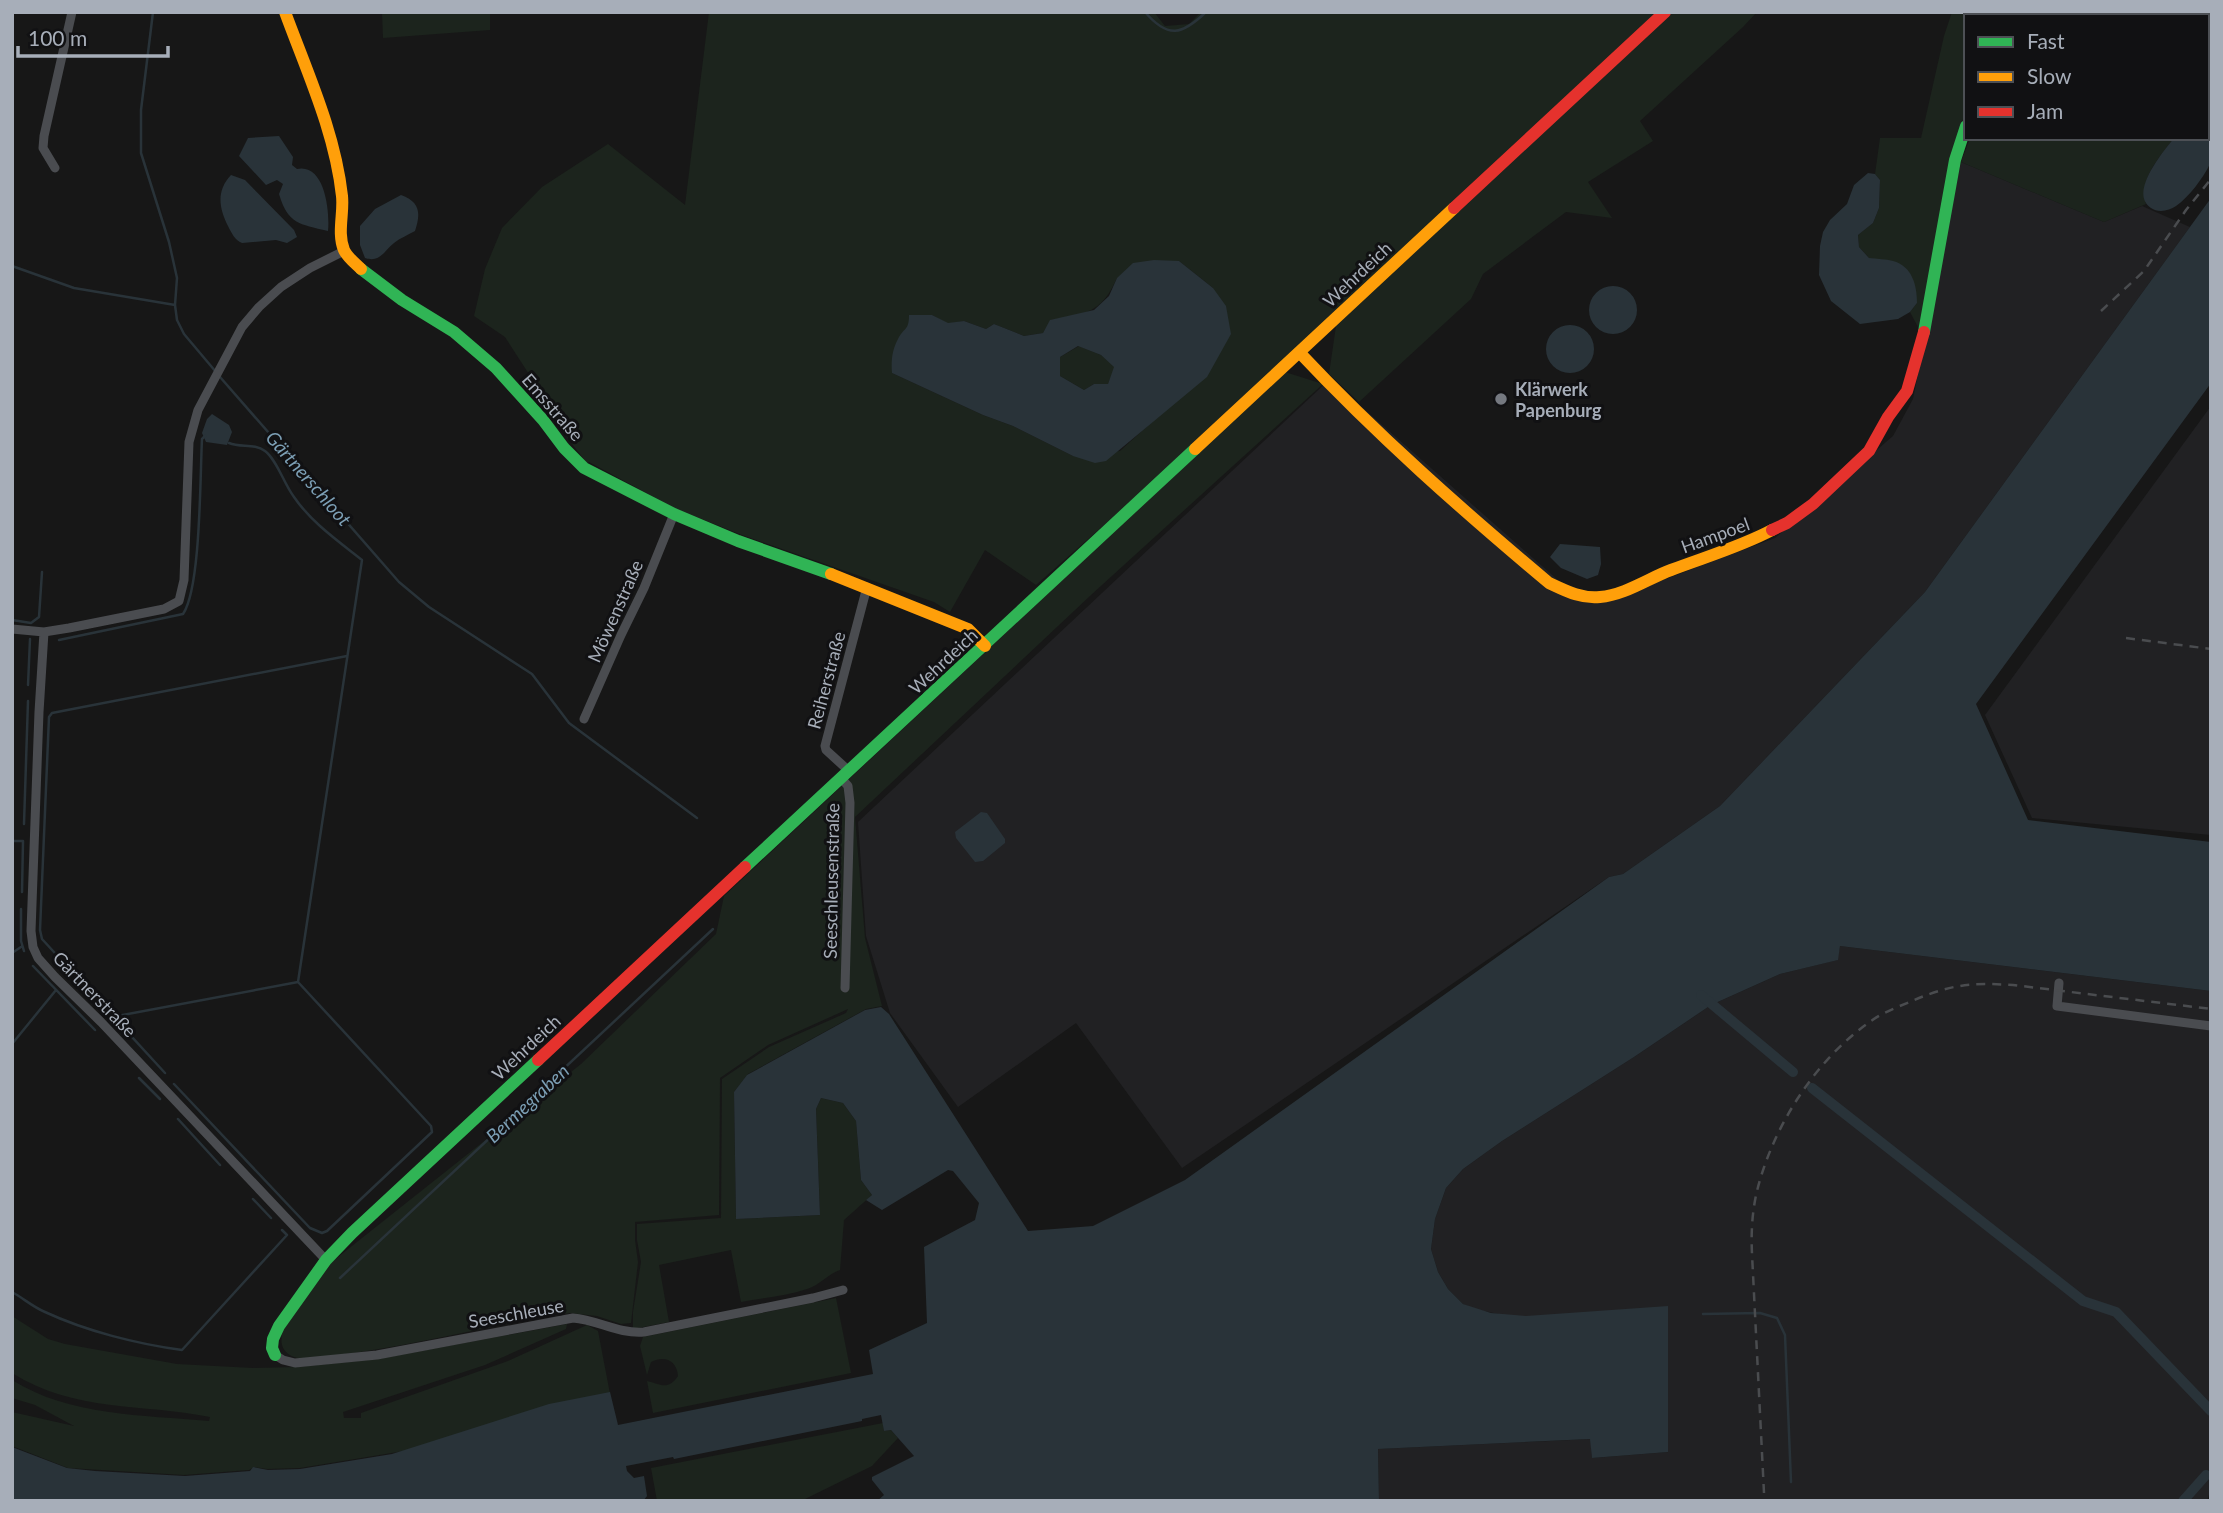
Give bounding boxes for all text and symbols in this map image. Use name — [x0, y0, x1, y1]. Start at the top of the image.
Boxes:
scale bar — [18, 14, 168, 58]
legend — [1964, 14, 2209, 140]
text: 100 m — [28, 25, 87, 50]
text: Fast — [2027, 28, 2065, 53]
text: Slow — [2027, 63, 2072, 88]
text: Jam — [2027, 98, 2063, 123]
street label: Wehrdeich — [1318, 237, 1396, 311]
street label: Emsstraße — [518, 369, 588, 445]
place label: Klärwerk Papenburg — [1515, 378, 1602, 421]
marker: Klärwerk Papenburg — [1493, 391, 1509, 407]
water label: Gärtnerschloot — [262, 426, 357, 530]
street label: Hampoel — [1678, 512, 1752, 558]
street label: Möwenstraße — [583, 556, 647, 666]
street label: Wehrdeich — [904, 624, 982, 698]
street label: Reiherstraße — [802, 629, 850, 731]
street label: Seeschleusenstraße — [819, 803, 843, 959]
street label: Gärtnerstraße — [49, 947, 141, 1041]
street label: Wehrdeich — [487, 1010, 565, 1084]
water label: Bermegraben — [481, 1059, 573, 1147]
street label: Seeschleuse — [467, 1294, 565, 1332]

